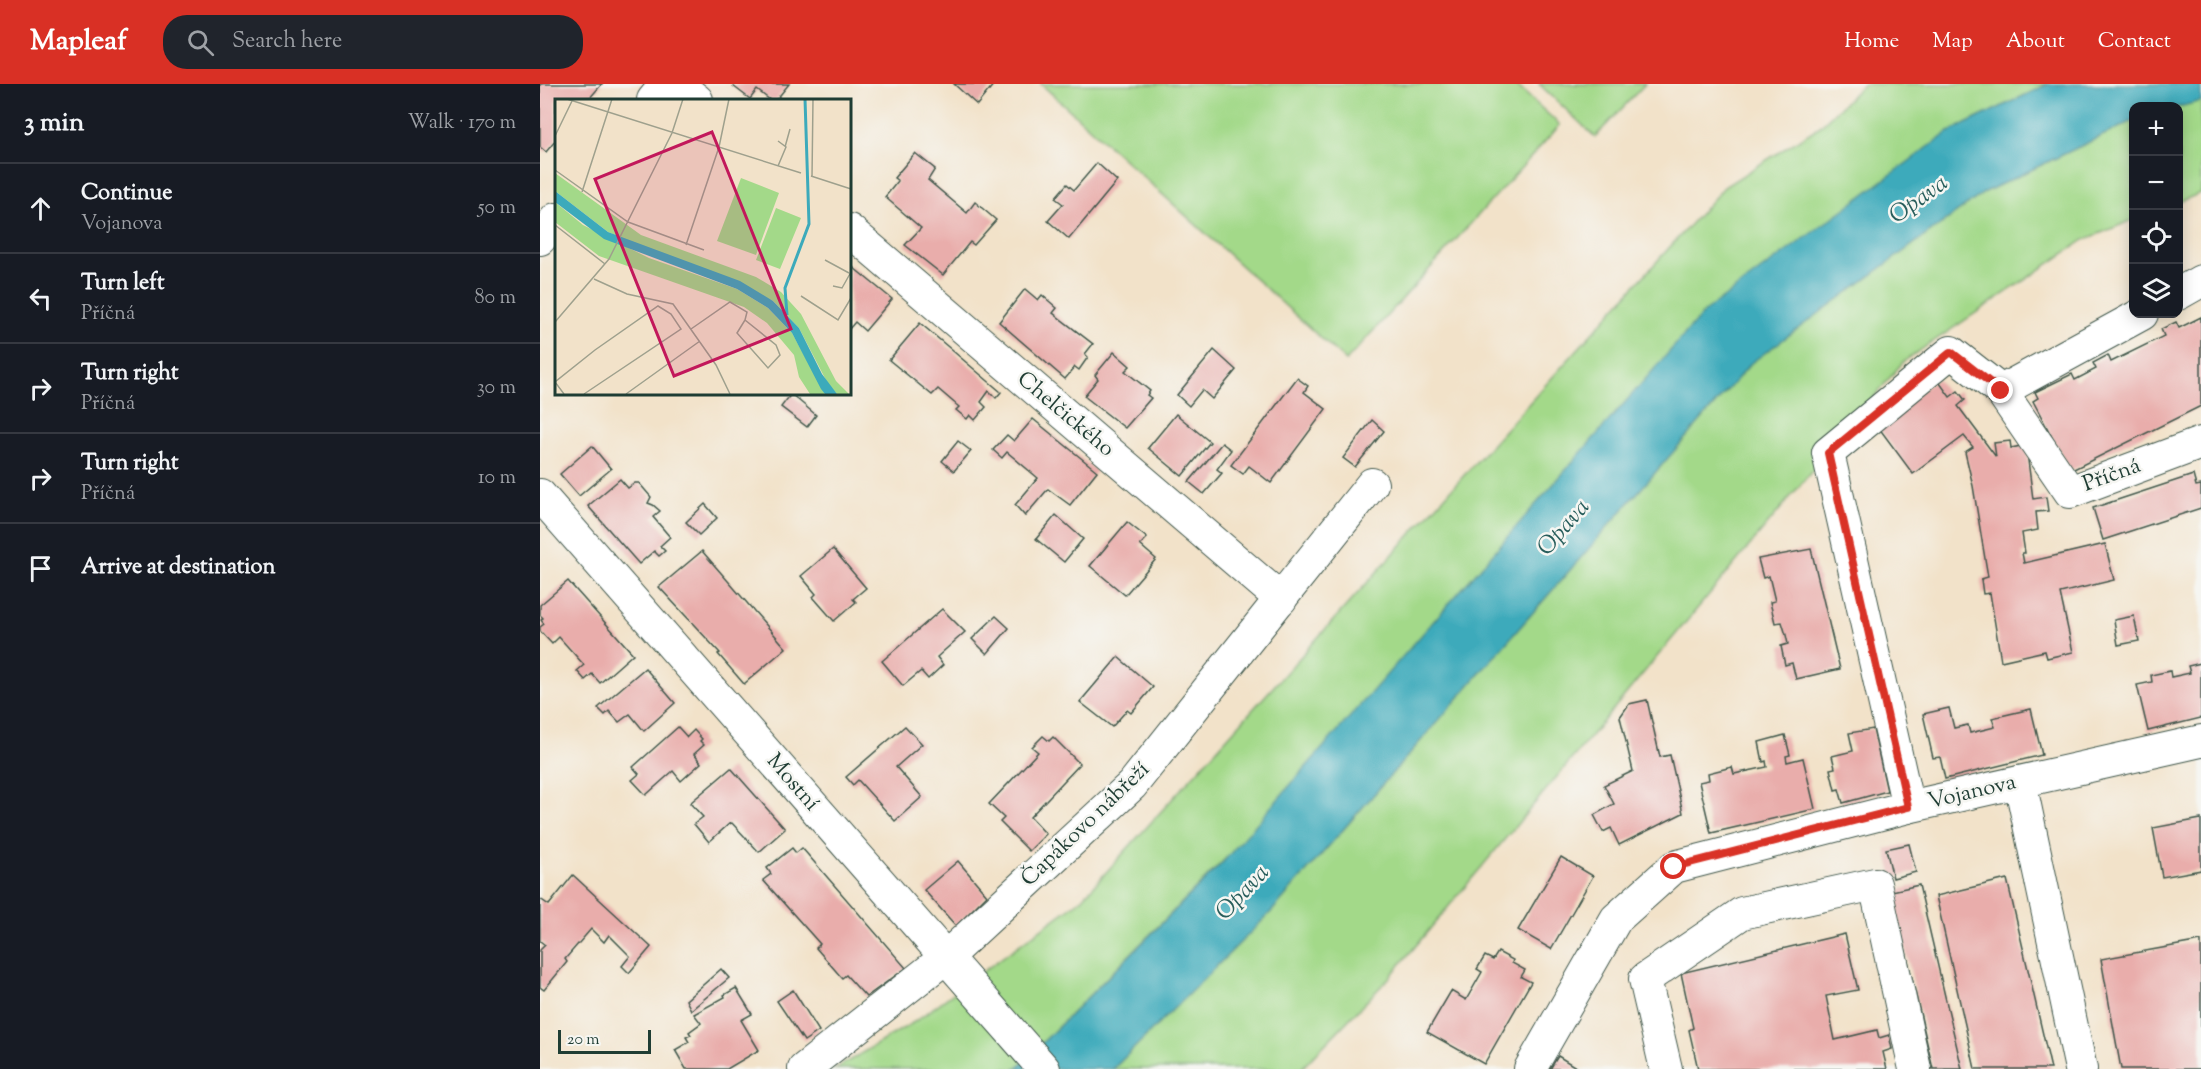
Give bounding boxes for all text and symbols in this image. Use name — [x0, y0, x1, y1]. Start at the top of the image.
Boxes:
search box — [163, 15, 583, 69]
text: Mapleaf — [30, 22, 127, 62]
icon: search — [184, 26, 217, 59]
text: Search here — [232, 26, 342, 58]
text: Home — [1844, 27, 1899, 57]
text: Map — [1932, 27, 1973, 57]
text: About — [2006, 27, 2065, 57]
text: Contact — [2098, 27, 2171, 57]
inset map — [555, 99, 850, 394]
map controls — [2129, 102, 2183, 318]
button: + — [2129, 102, 2183, 156]
text: 3 min — [24, 105, 84, 142]
text: Walk · 170 m — [408, 109, 516, 138]
button: − — [2129, 156, 2183, 210]
water label: Opava — [1882, 167, 1956, 233]
text: Continue — [81, 178, 172, 210]
icon: ahead — [24, 192, 57, 225]
text: 50 m — [478, 194, 516, 223]
text: Vojanova — [81, 210, 162, 239]
button: locate — [2129, 210, 2183, 264]
button: layers — [2129, 264, 2183, 318]
text: Turn left — [81, 268, 164, 300]
icon: left — [24, 282, 57, 315]
text: 80 m — [475, 284, 516, 313]
text: Příčná — [81, 300, 135, 329]
text: Turn right — [81, 358, 178, 390]
street label: Chelčického — [1009, 365, 1121, 465]
icon: right — [24, 372, 57, 405]
text: 30 m — [477, 374, 516, 403]
route end — [1987, 377, 2013, 403]
text: Příčná — [81, 390, 135, 419]
text: Turn right — [81, 448, 178, 480]
street label: Příčná — [2079, 451, 2145, 501]
icon: right — [24, 462, 57, 495]
text: 10 m — [478, 464, 516, 493]
text: Příčná — [81, 480, 135, 509]
water label: Opava — [1530, 492, 1598, 564]
icon: arrive — [24, 552, 57, 585]
text: Arrive at destination — [81, 552, 276, 584]
street label: Mostní — [758, 747, 826, 819]
street label: Čapákovo nábřeží — [1014, 754, 1158, 895]
street label: Vojanova — [1925, 767, 2019, 819]
route start — [1660, 853, 1686, 879]
water label: Opava — [1208, 857, 1278, 929]
scale bar — [558, 1027, 651, 1054]
text: 20 m — [567, 1029, 600, 1052]

